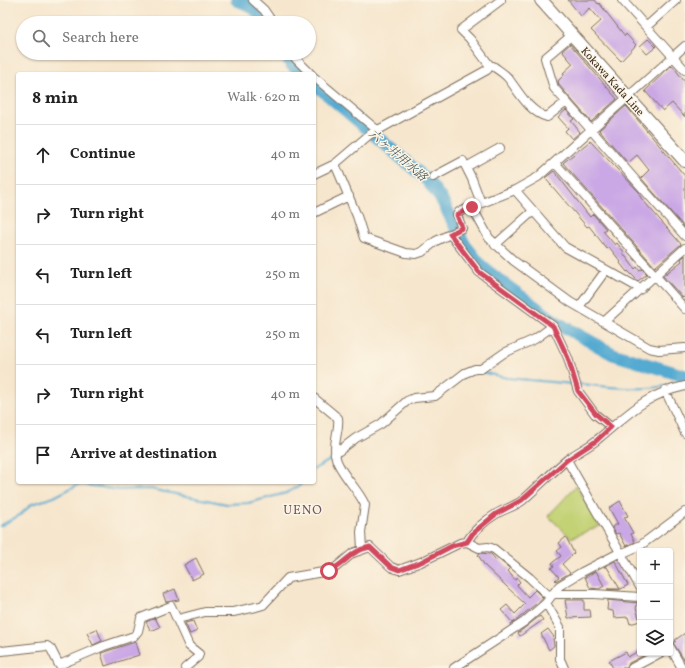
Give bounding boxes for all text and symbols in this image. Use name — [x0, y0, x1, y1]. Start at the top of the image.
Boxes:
search box — [16, 16, 316, 60]
icon: search — [30, 27, 52, 49]
text: Search here — [62, 28, 139, 49]
street label: Kokawa Kada Line — [577, 44, 647, 120]
text: 8 min — [32, 87, 78, 110]
text: Walk · 620 m — [227, 89, 300, 107]
water label: 六ヶ井用水路 — [365, 126, 431, 186]
icon: ahead — [32, 144, 54, 166]
text: Continue — [70, 144, 135, 165]
text: 40 m — [271, 146, 300, 164]
route end — [463, 198, 481, 216]
icon: right — [32, 204, 54, 226]
text: Turn right — [70, 204, 144, 225]
text: 40 m — [271, 206, 300, 224]
icon: left — [32, 264, 54, 286]
text: Turn left — [70, 264, 132, 285]
text: 250 m — [265, 266, 300, 284]
icon: left — [32, 324, 54, 346]
text: Turn left — [70, 324, 132, 345]
text: 250 m — [265, 326, 300, 344]
icon: right — [32, 384, 54, 406]
text: Turn right — [70, 384, 144, 405]
text: 40 m — [271, 386, 300, 404]
icon: arrive — [32, 444, 54, 466]
text: Arrive at destination — [70, 444, 217, 465]
district label: UENO — [283, 502, 323, 520]
map controls — [637, 548, 673, 656]
button: + — [637, 548, 673, 584]
route start — [320, 562, 338, 580]
button: − — [637, 584, 673, 620]
button: layers — [637, 620, 673, 656]

